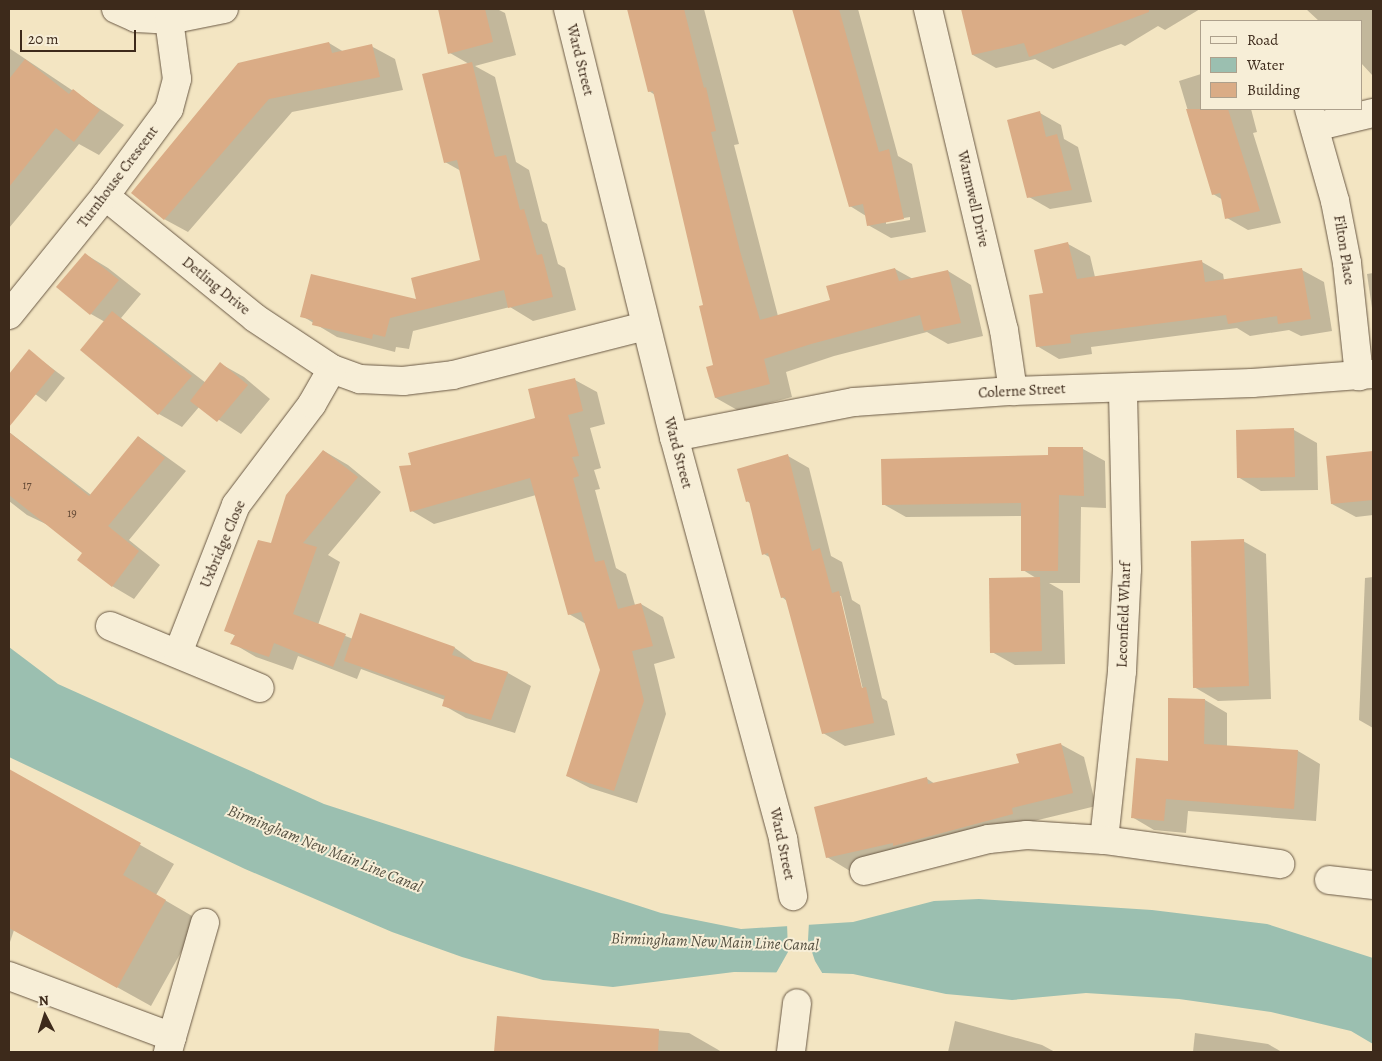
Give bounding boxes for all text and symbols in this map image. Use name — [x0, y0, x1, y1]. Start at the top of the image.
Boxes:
scale bar — [22, 20, 139, 52]
legend — [1200, 20, 1362, 110]
street label: Ward Street — [562, 22, 598, 98]
text: 20 m — [28, 29, 59, 49]
text: Road — [1247, 30, 1278, 50]
text: Water — [1247, 55, 1284, 75]
text: Building — [1247, 80, 1300, 100]
street label: Turnhouse Crescent — [74, 123, 162, 231]
street label: Warmwell Drive — [953, 149, 993, 249]
street label: Filton Place — [1330, 214, 1358, 286]
street label: Detling Drive — [178, 253, 254, 319]
street label: Colerne Street — [978, 380, 1066, 402]
street label: Ward Street — [660, 415, 696, 491]
house number: 17 — [22, 479, 32, 493]
street label: Uxbridge Close — [196, 497, 250, 591]
house number: 19 — [67, 507, 77, 521]
street label: Leconfield Wharf — [1113, 562, 1135, 668]
water label: Birmingham New Main Line Canal — [225, 801, 425, 897]
street label: Ward Street — [766, 806, 798, 882]
water label: Birmingham New Main Line Canal — [611, 929, 819, 955]
north arrow — [20, 991, 70, 1041]
text: N — [38, 991, 50, 1010]

